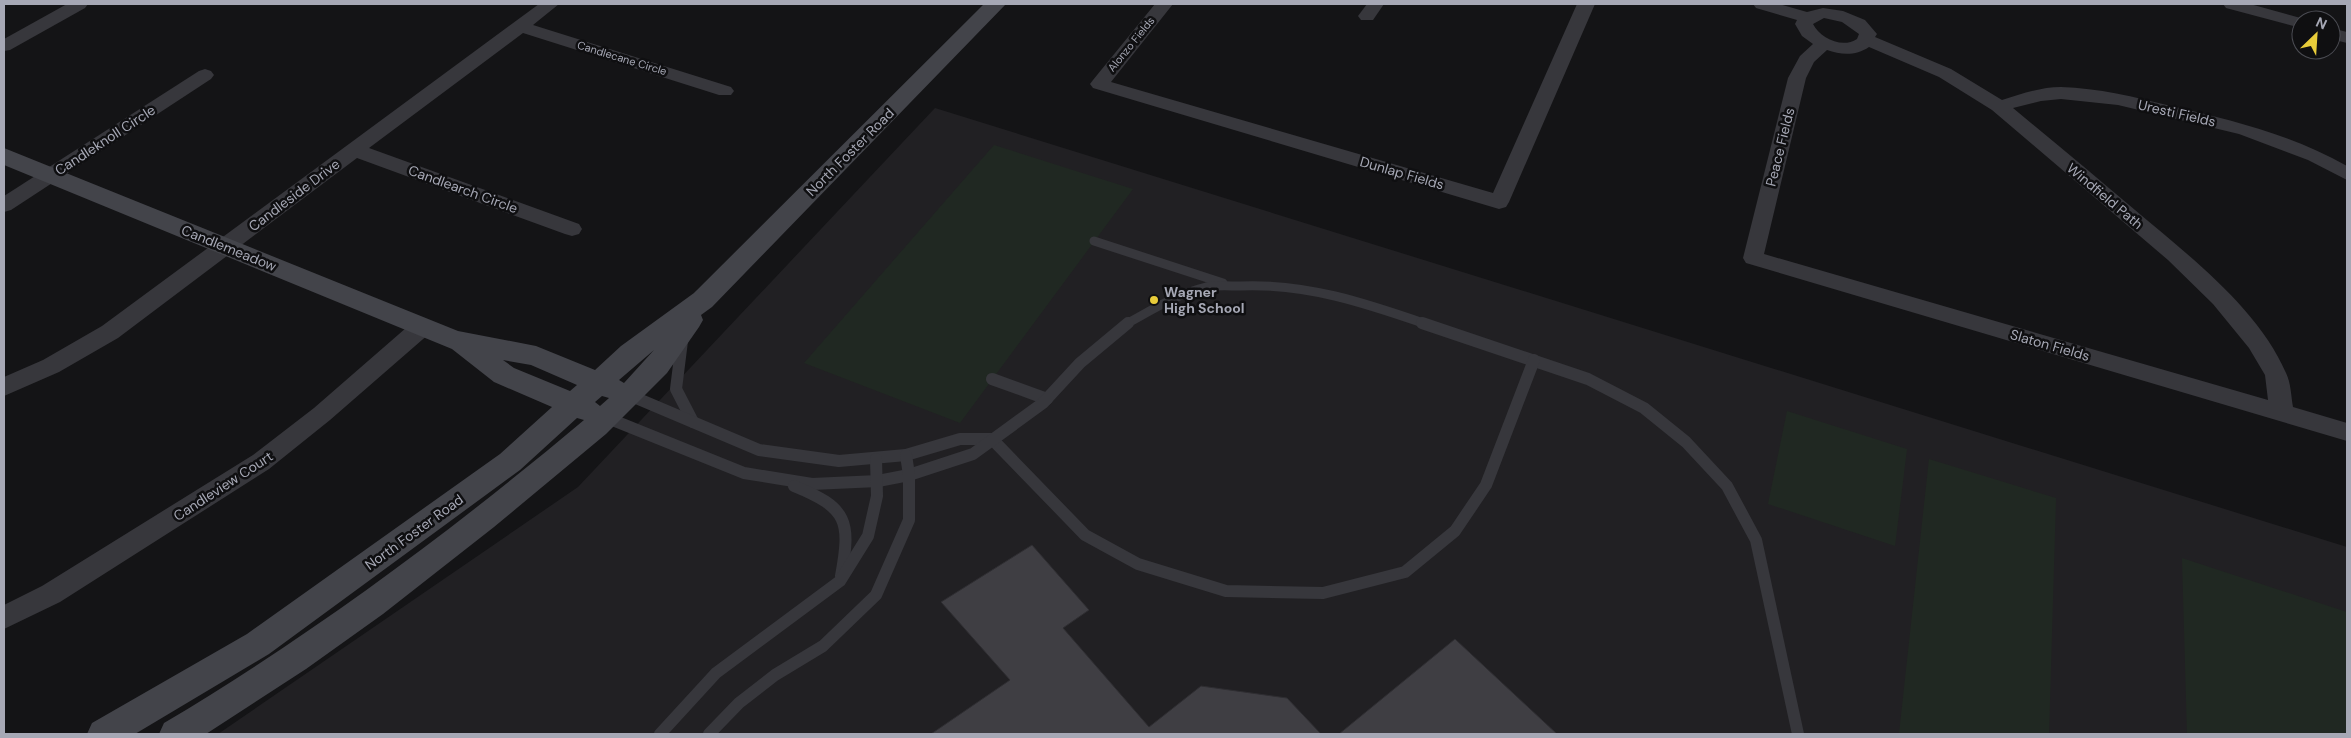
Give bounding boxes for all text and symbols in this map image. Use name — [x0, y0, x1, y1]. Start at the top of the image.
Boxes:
north arrow — [2291, 10, 2341, 60]
text: N — [2313, 13, 2330, 34]
street label: Alonzo Fields — [1105, 14, 1157, 74]
street label: Candlecane Circle — [576, 38, 668, 78]
street label: Uresti Fields — [2136, 95, 2218, 131]
street label: Candleknoll Circle — [51, 101, 159, 179]
street label: North Foster Road — [802, 104, 898, 200]
street label: Peace Fields — [1762, 106, 1798, 188]
street label: Dunlap Fields — [1358, 152, 1446, 194]
street label: Candleside Drive — [245, 155, 343, 235]
street label: Windfield Path — [2063, 159, 2147, 233]
street label: Candlearch Circle — [406, 161, 520, 217]
street label: Candlemeadow — [179, 221, 280, 275]
place label: Wagner High School — [1164, 283, 1245, 317]
marker: Wagner High School — [1148, 294, 1160, 306]
street label: Slaton Fields — [2008, 325, 2092, 365]
street label: Candleview Court — [170, 447, 276, 525]
street label: North Foster Road — [361, 490, 467, 574]

